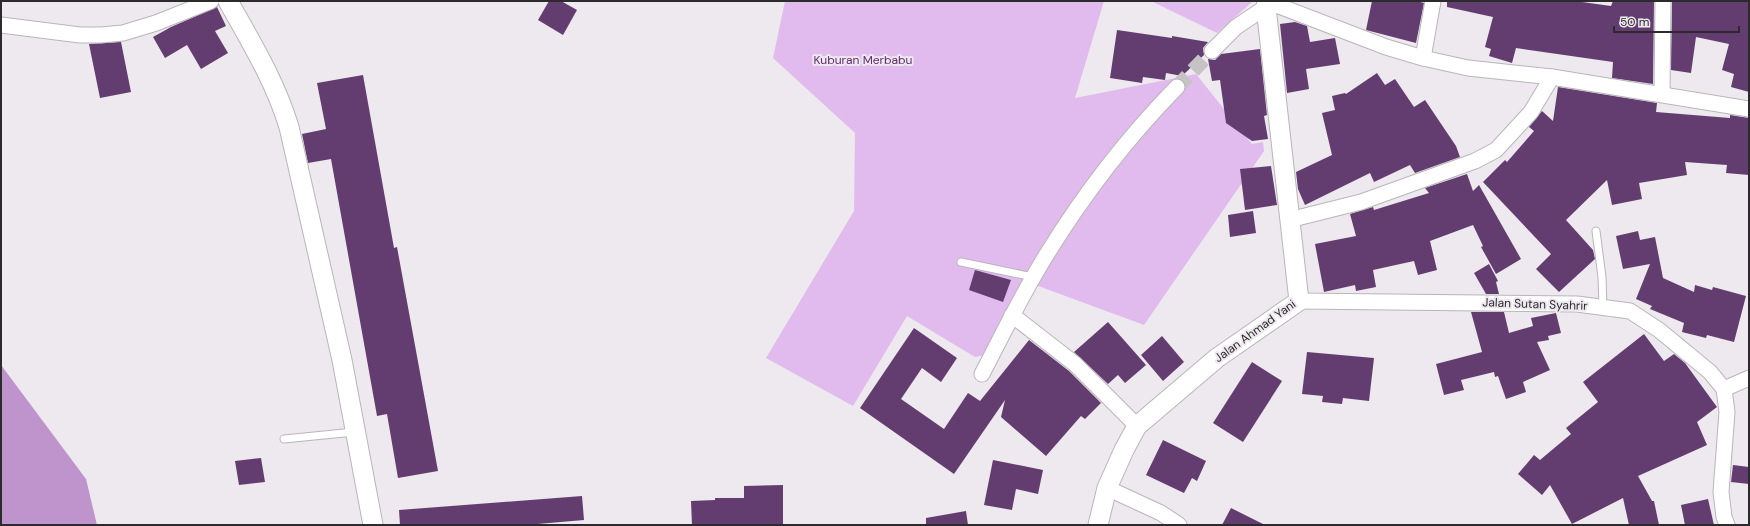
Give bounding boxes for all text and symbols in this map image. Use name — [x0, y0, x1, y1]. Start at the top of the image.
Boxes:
scale bar — [1614, 8, 1739, 34]
text: 50 m — [1620, 14, 1649, 30]
park label: Kuburan Merbabu — [814, 52, 913, 68]
street label: Jalan Sutan Syahrir — [1482, 294, 1589, 314]
street label: Jalan Ahmad Yani — [1211, 296, 1299, 366]

